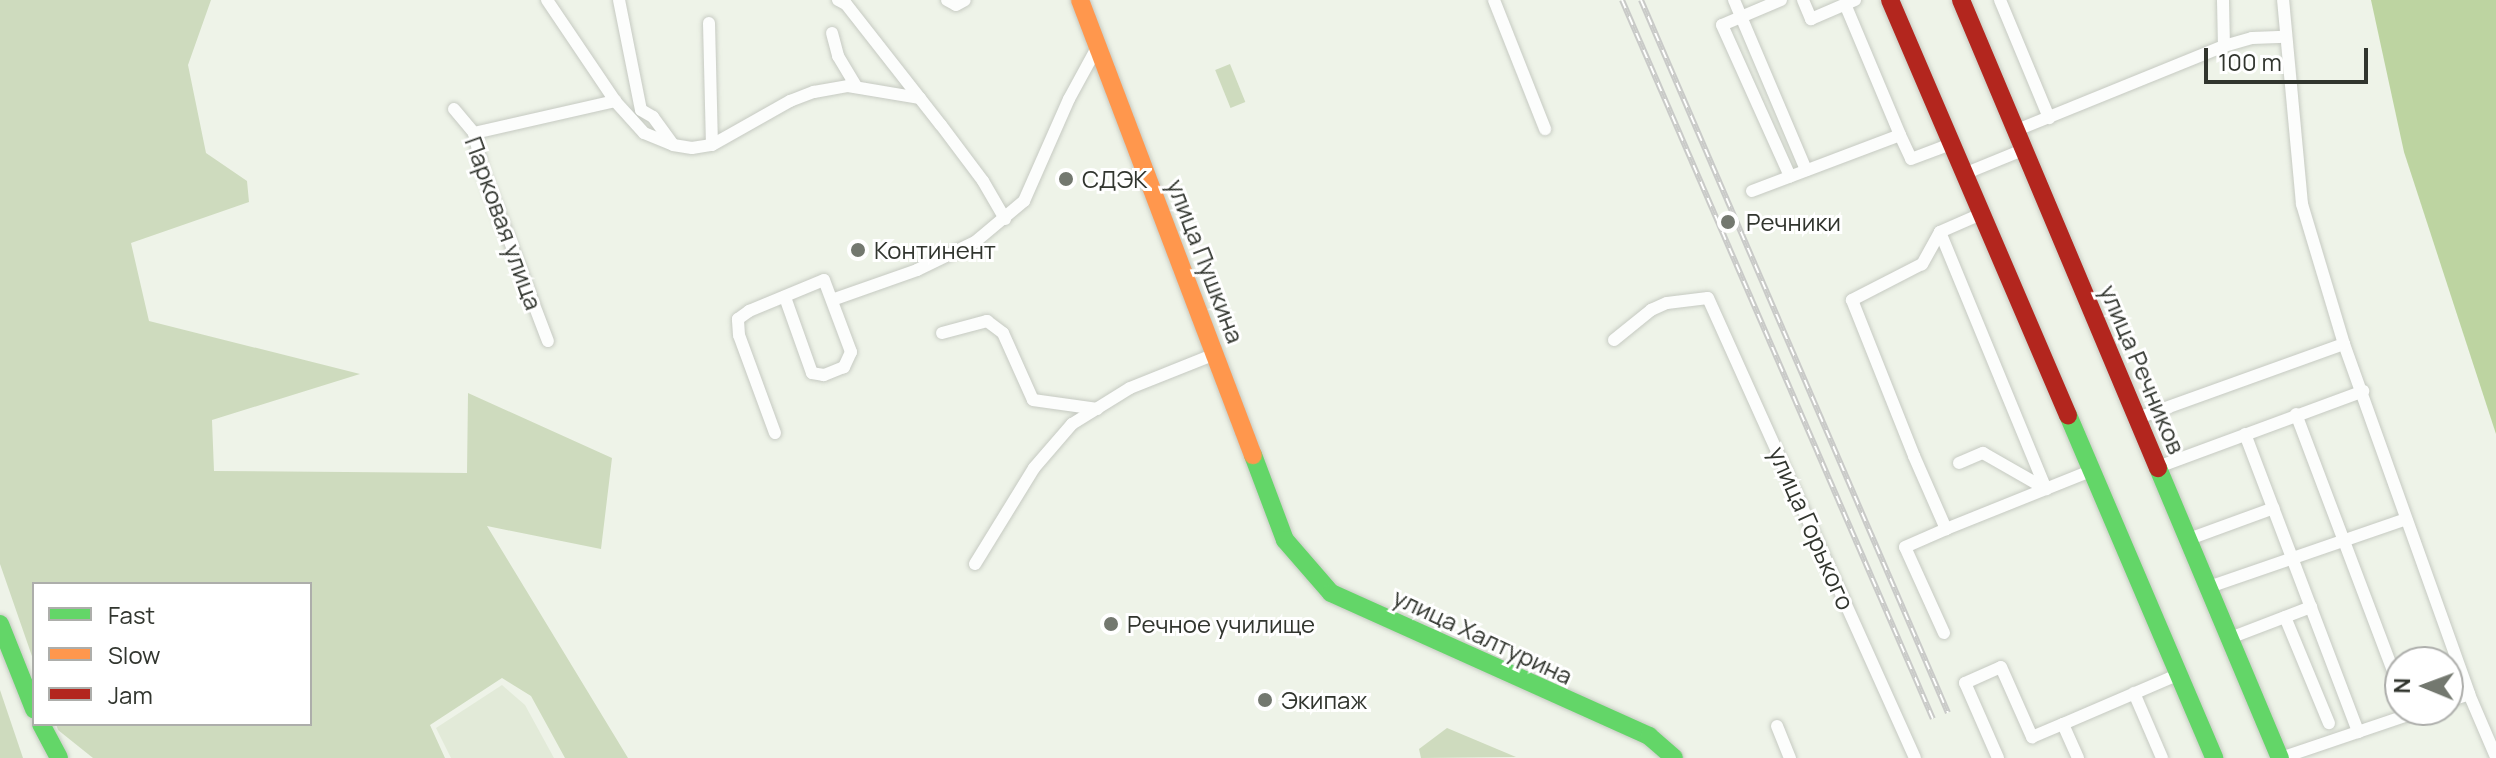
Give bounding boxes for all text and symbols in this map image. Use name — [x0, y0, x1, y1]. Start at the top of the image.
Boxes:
scale bar — [2208, 32, 2372, 82]
text: 100 m — [2218, 45, 2282, 78]
street label: Парковая улица — [459, 133, 549, 313]
place label: СДЭК — [1082, 165, 1148, 193]
marker: СДЭК — [1057, 170, 1075, 188]
street label: улица Пушкина — [1162, 175, 1250, 347]
place label: Речники — [1746, 208, 1841, 236]
marker: Речники — [1717, 211, 1739, 233]
place label: Континент — [874, 236, 996, 264]
marker: Континент — [849, 241, 867, 259]
street label: улица Речников — [2094, 280, 2192, 458]
street label: улица Горького — [1763, 442, 1861, 614]
legend — [32, 582, 312, 726]
street label: улица Халтурина — [1389, 582, 1577, 690]
text: Fast — [108, 598, 155, 631]
place label: Речное училище — [1127, 610, 1315, 638]
marker: Речное училище — [1102, 615, 1120, 633]
text: Slow — [108, 638, 161, 671]
north arrow — [2384, 646, 2464, 726]
text: N — [2387, 677, 2417, 694]
text: Jam — [108, 678, 153, 711]
place label: Экипаж — [1281, 686, 1367, 714]
marker: Экипаж — [1256, 691, 1274, 709]

